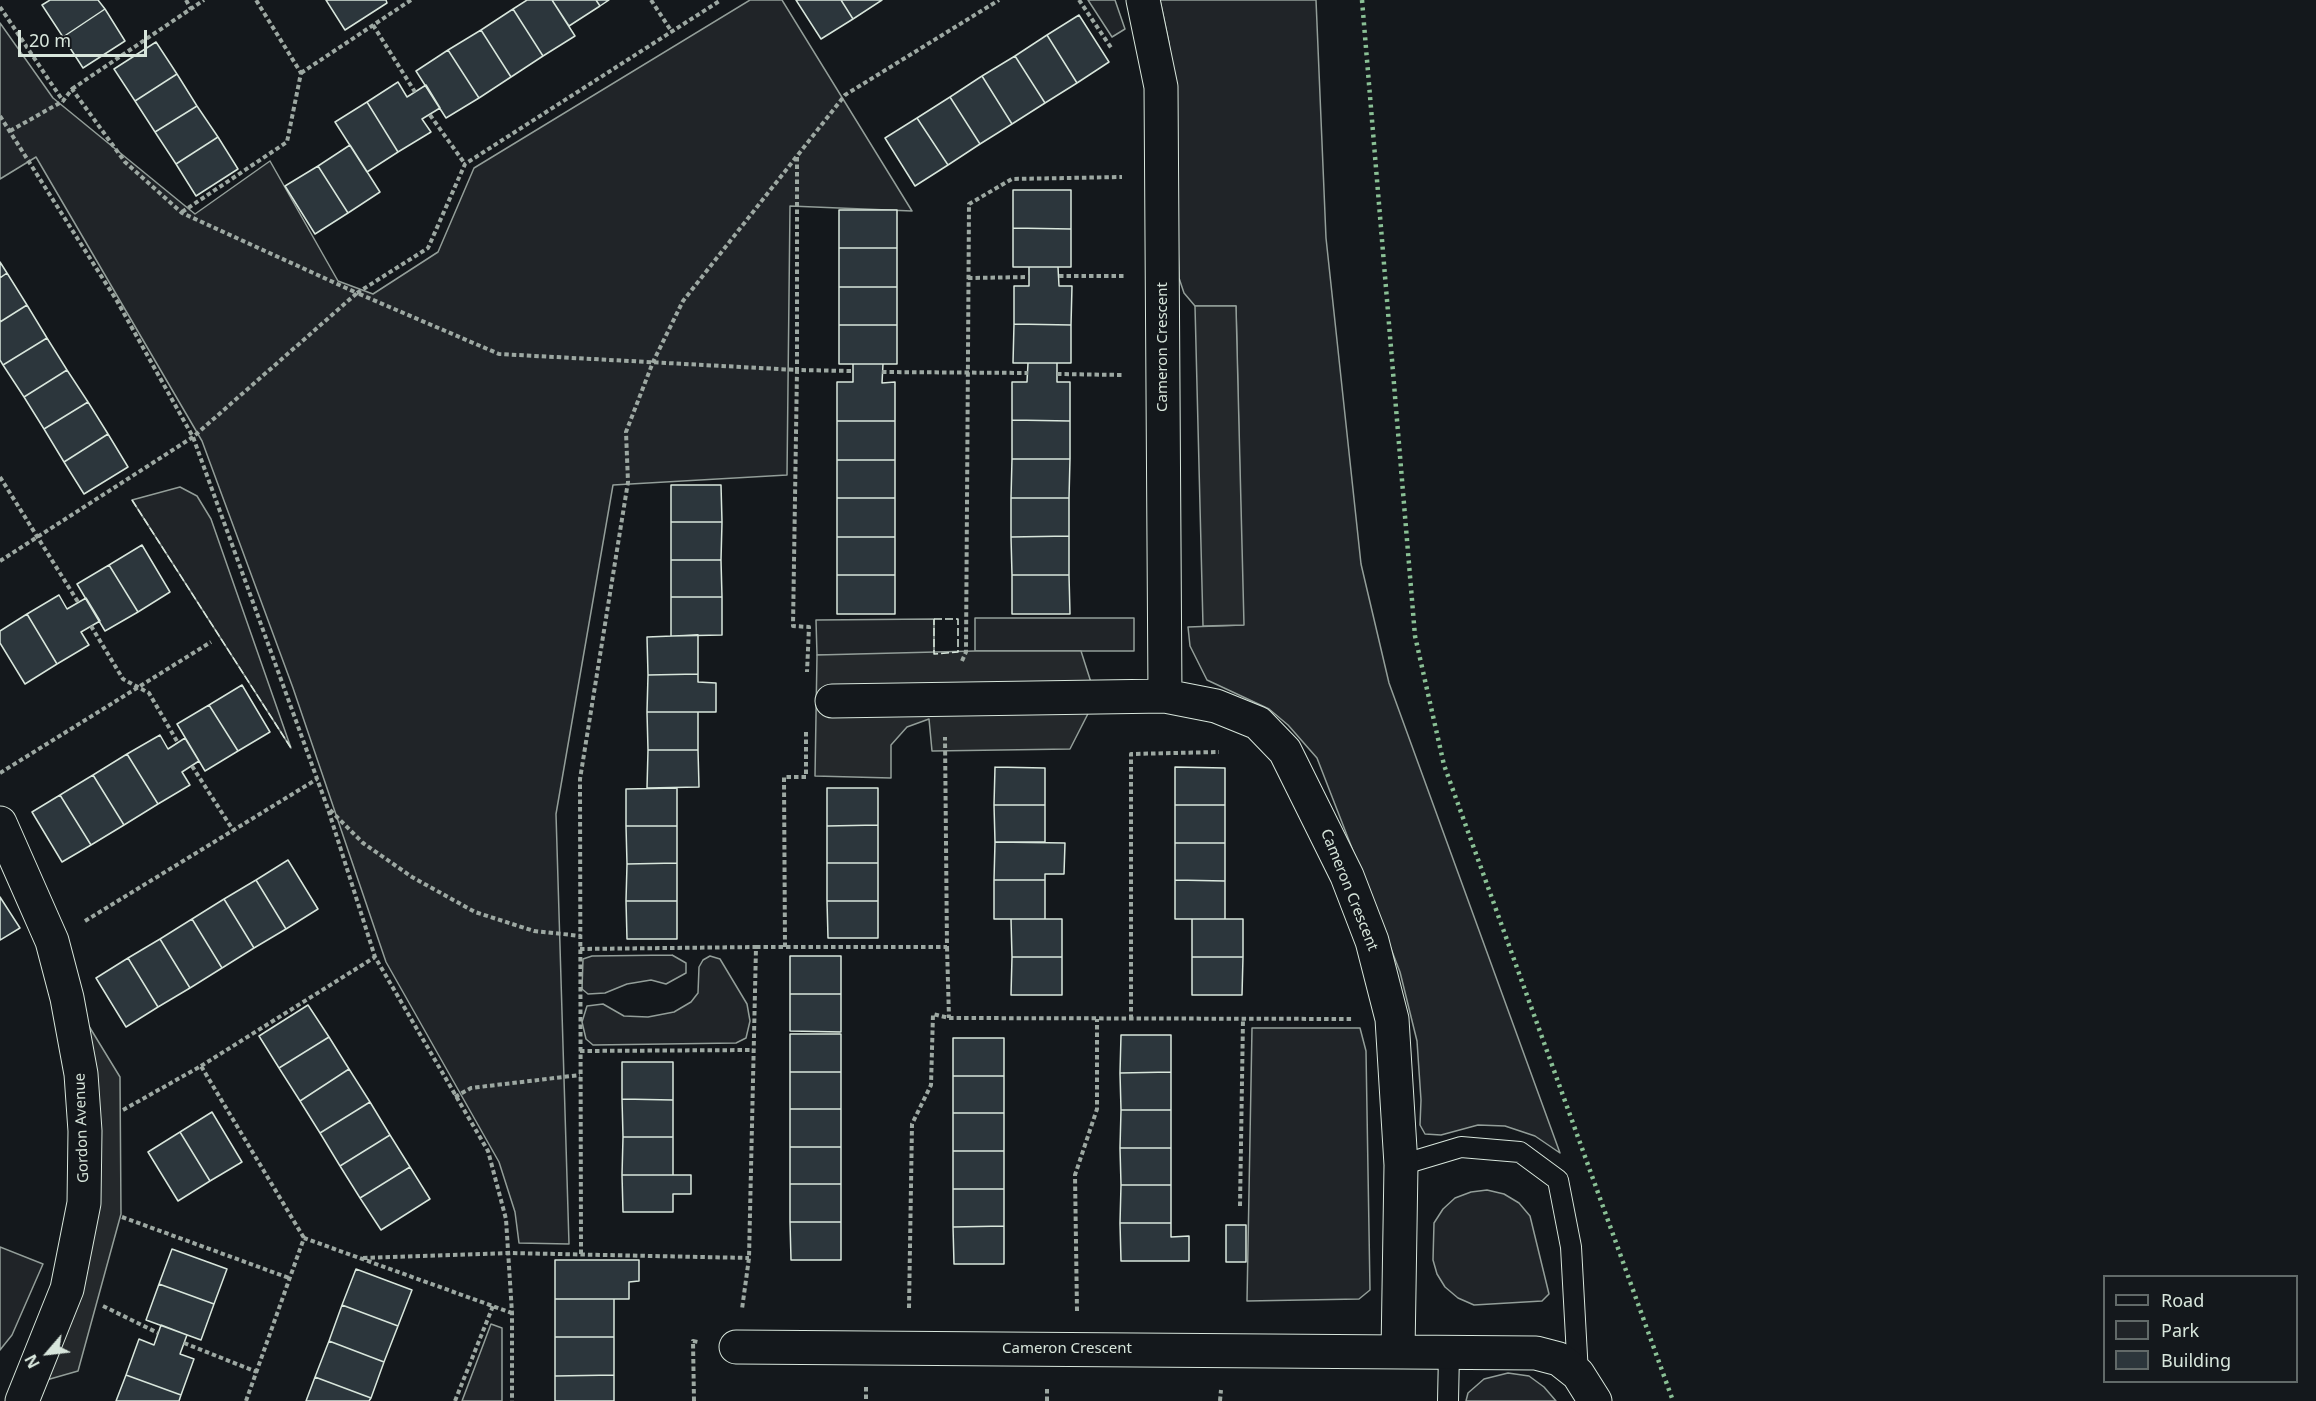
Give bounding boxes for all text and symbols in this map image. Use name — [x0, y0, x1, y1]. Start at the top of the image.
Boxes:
scale bar — [21, 18, 150, 56]
text: 20 m — [29, 28, 71, 52]
street label: Cameron Crescent — [1154, 282, 1172, 412]
street label: Cameron Crescent — [1316, 826, 1382, 954]
street label: Gordon Avenue — [71, 1073, 93, 1183]
legend — [2103, 1275, 2298, 1383]
text: Road — [2161, 1288, 2204, 1312]
text: Park — [2161, 1318, 2199, 1342]
north arrow — [18, 1323, 78, 1383]
street label: Cameron Crescent — [1002, 1340, 1132, 1358]
text: Building — [2161, 1348, 2231, 1372]
text: N — [19, 1351, 45, 1372]

